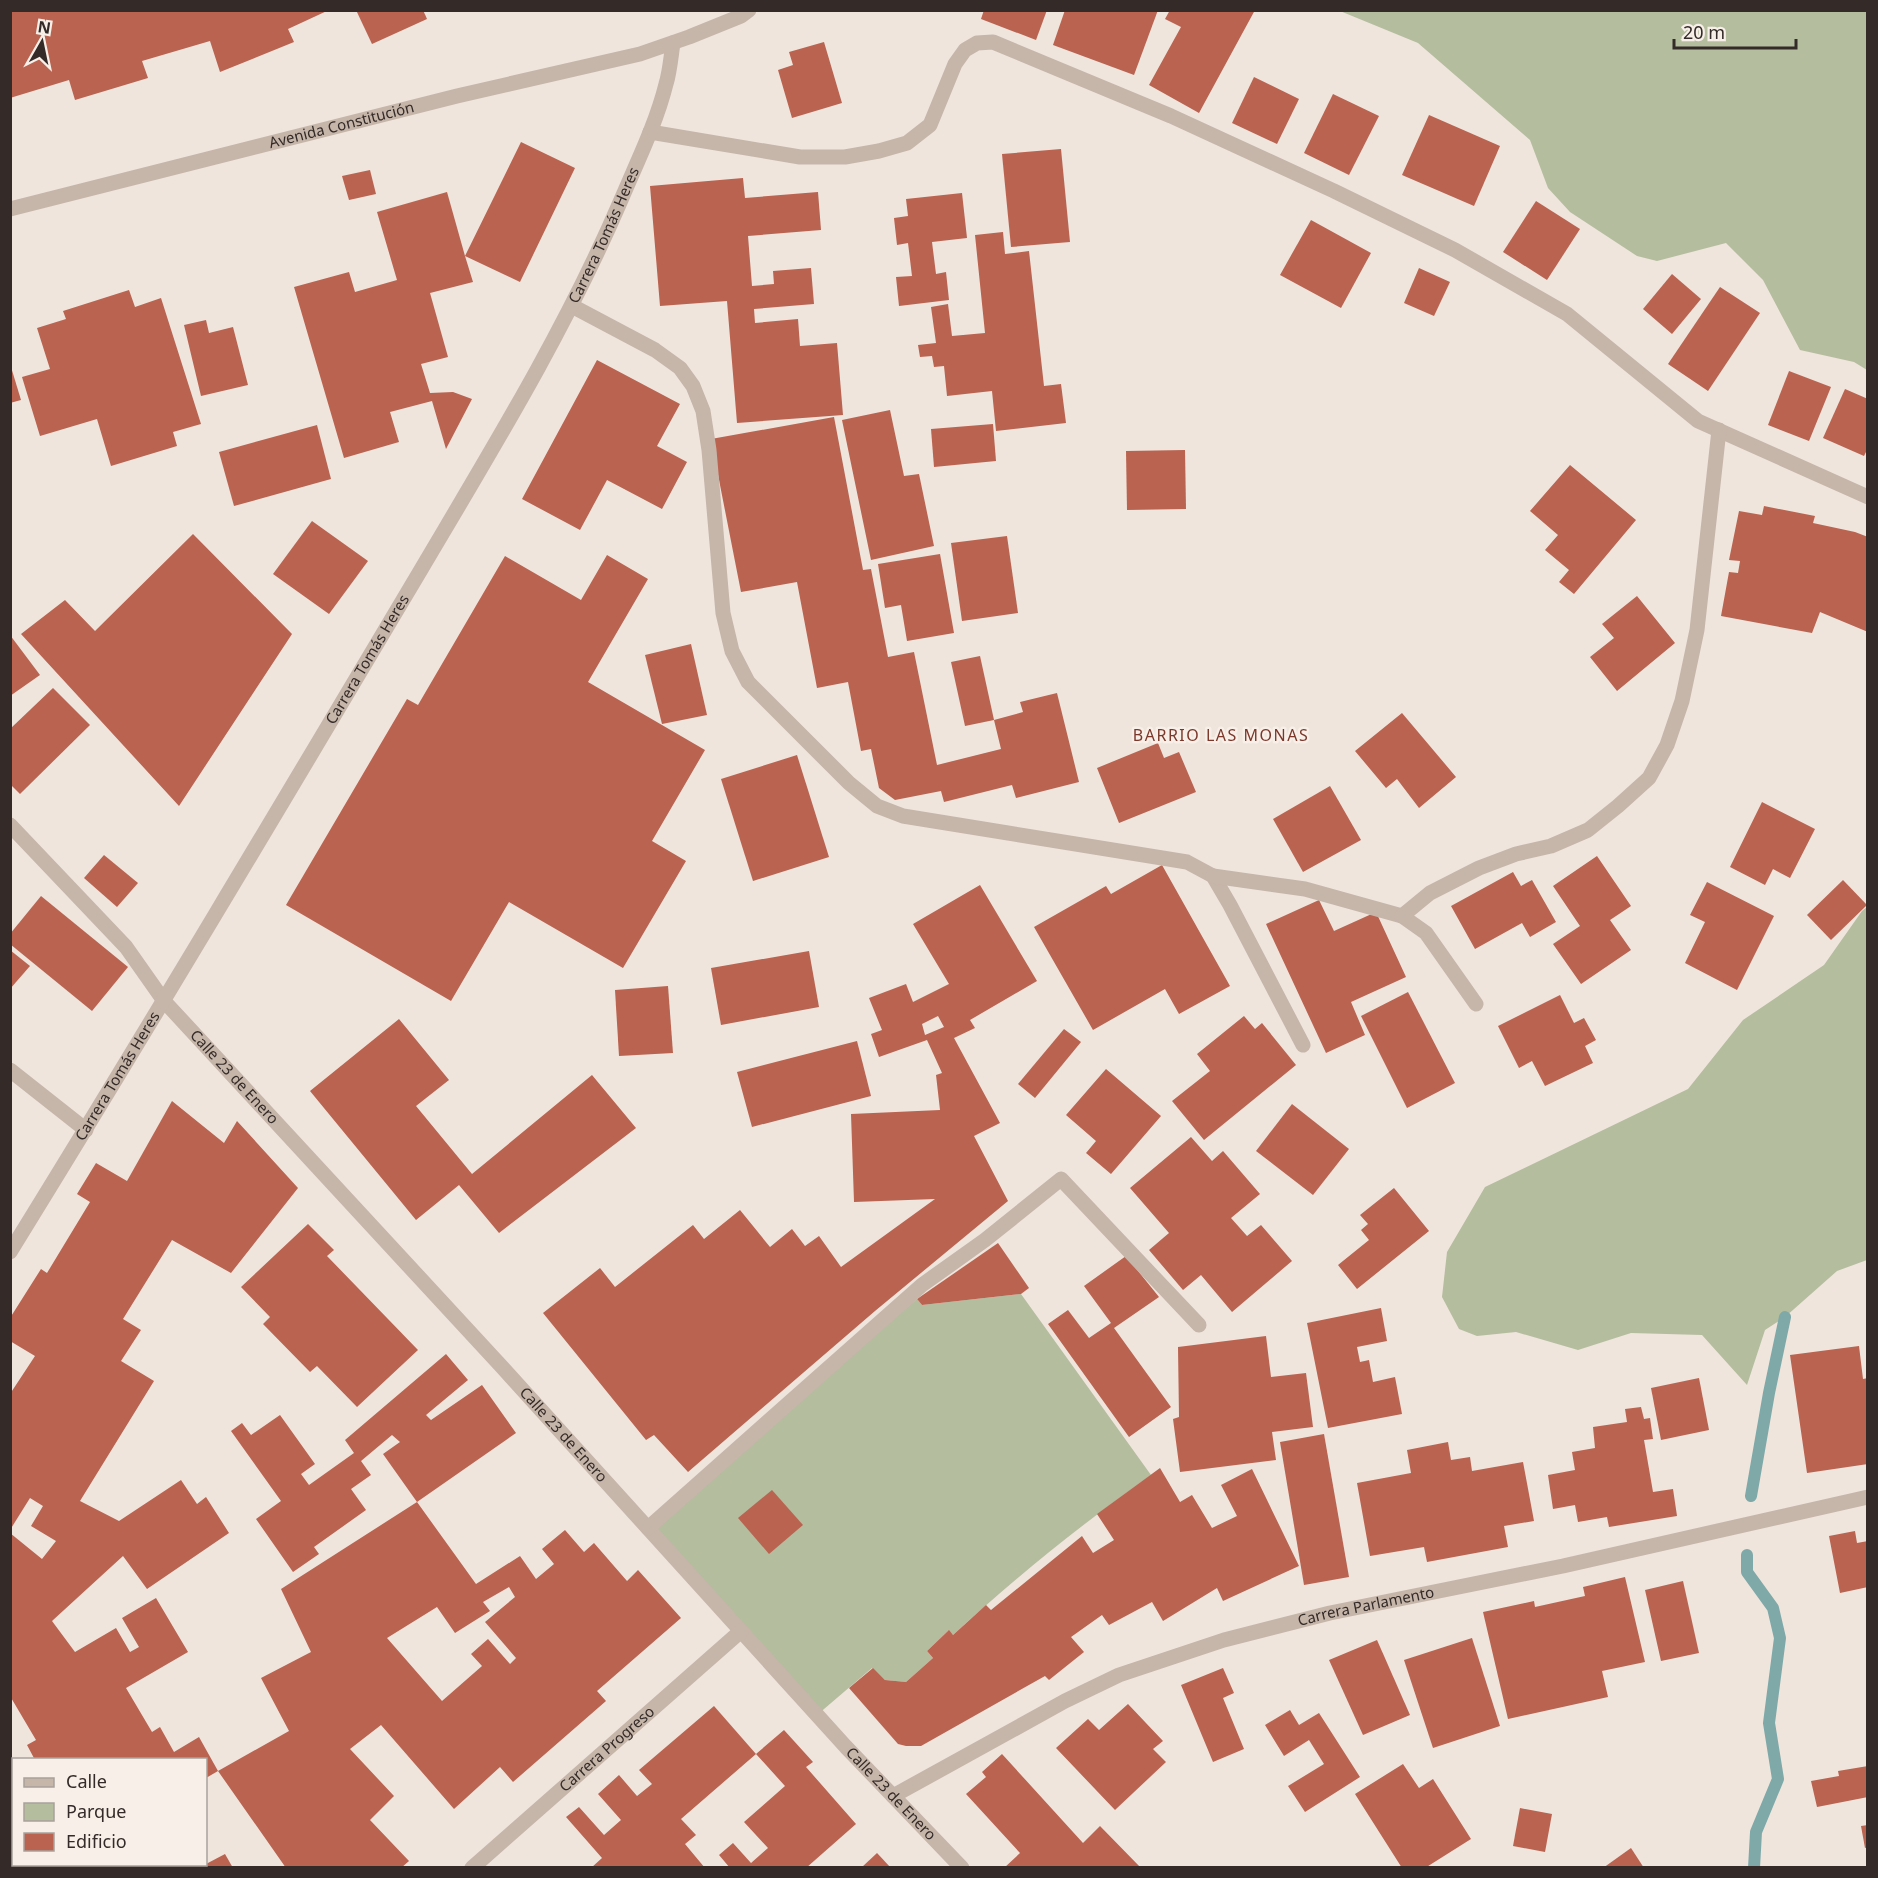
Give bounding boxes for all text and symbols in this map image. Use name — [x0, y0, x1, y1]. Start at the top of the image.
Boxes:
north arrow — [12, 12, 72, 72]
scale bar — [1674, 12, 1796, 50]
text: N — [36, 15, 52, 39]
text: 20 m — [1683, 20, 1725, 44]
street label: Avenida Constitución — [267, 96, 416, 152]
street label: Carrera Tomás Heres — [563, 164, 643, 306]
street label: Carrera Tomás Heres — [320, 590, 413, 728]
district label: BARRIO LAS MONAS — [1133, 724, 1309, 746]
street label: Carrera Tomás Heres — [70, 1007, 164, 1144]
street label: Calle 23 de Enero — [186, 1025, 284, 1128]
street label: Calle 23 de Enero — [516, 1382, 612, 1486]
street label: Carrera Parlamento — [1295, 1581, 1436, 1630]
street label: Carrera Progreso — [555, 1701, 658, 1796]
street label: Calle 23 de Enero — [842, 1742, 941, 1844]
legend — [12, 1758, 207, 1866]
text: Calle — [66, 1769, 107, 1793]
text: Parque — [66, 1799, 126, 1823]
text: Edificio — [66, 1829, 127, 1853]

